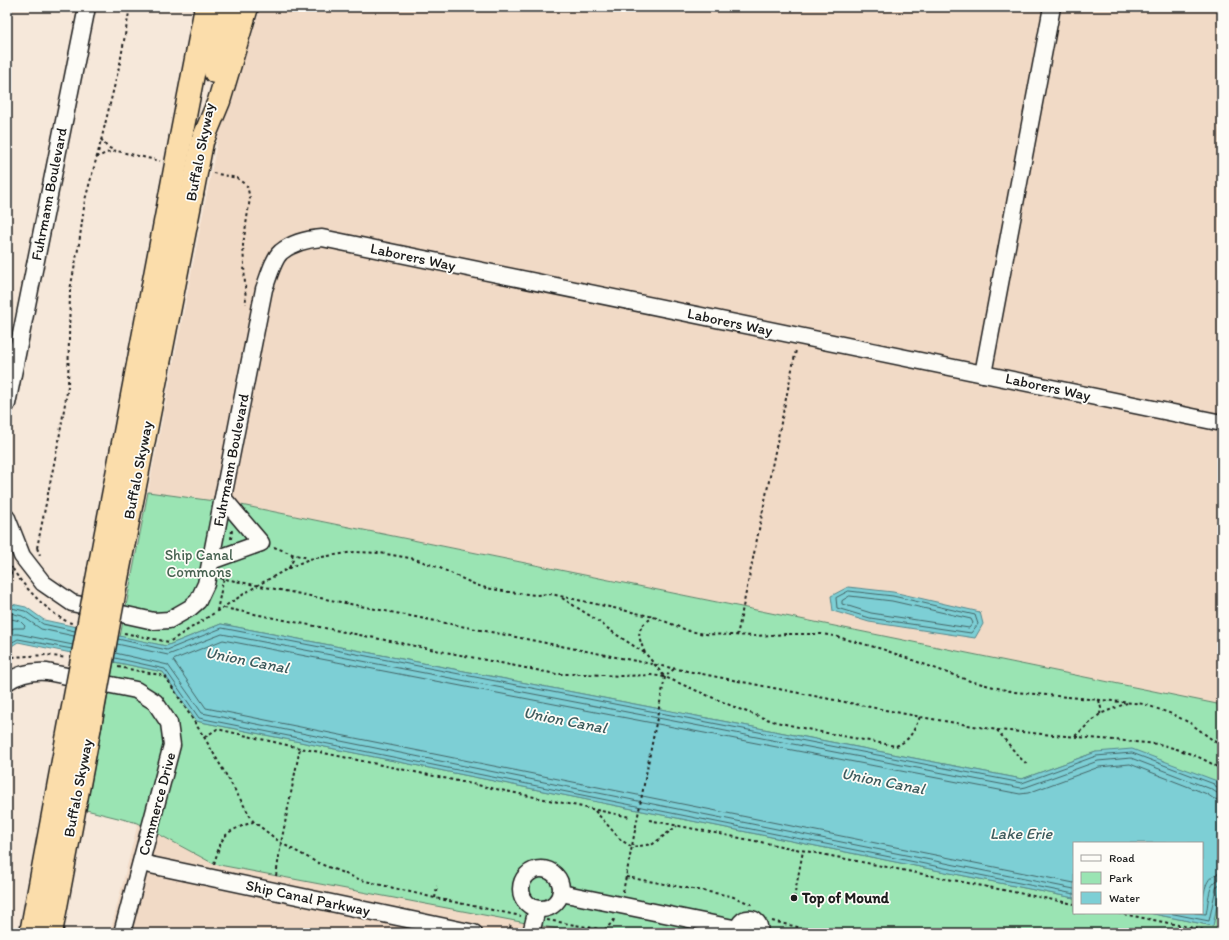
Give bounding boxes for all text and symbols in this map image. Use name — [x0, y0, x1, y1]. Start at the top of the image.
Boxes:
street label: Buffalo Skyway — [182, 101, 218, 203]
street label: Fuhrmann Boulevard — [27, 126, 71, 262]
street label: Laborers Way — [369, 239, 457, 275]
street label: Laborers Way — [686, 304, 774, 340]
street label: Laborers Way — [1004, 369, 1092, 405]
street label: Fuhrmann Boulevard — [209, 392, 253, 528]
street label: Buffalo Skyway — [120, 419, 156, 521]
park label: Ship Canal Commons — [165, 546, 234, 581]
water label: Union Canal — [204, 643, 292, 678]
water label: Union Canal — [522, 703, 610, 738]
street label: Buffalo Skyway — [60, 737, 96, 839]
street label: Commerce Drive — [135, 750, 179, 858]
water label: Union Canal — [840, 764, 928, 799]
water label: Lake Erie — [990, 824, 1054, 843]
legend — [1073, 842, 1203, 914]
text: Road — [1109, 851, 1135, 865]
text: Park — [1109, 871, 1133, 885]
street label: Ship Canal Parkway — [244, 876, 372, 920]
place label: Top of Mound — [801, 889, 890, 908]
text: Water — [1109, 891, 1140, 905]
marker: Top of Mound — [789, 893, 799, 903]

